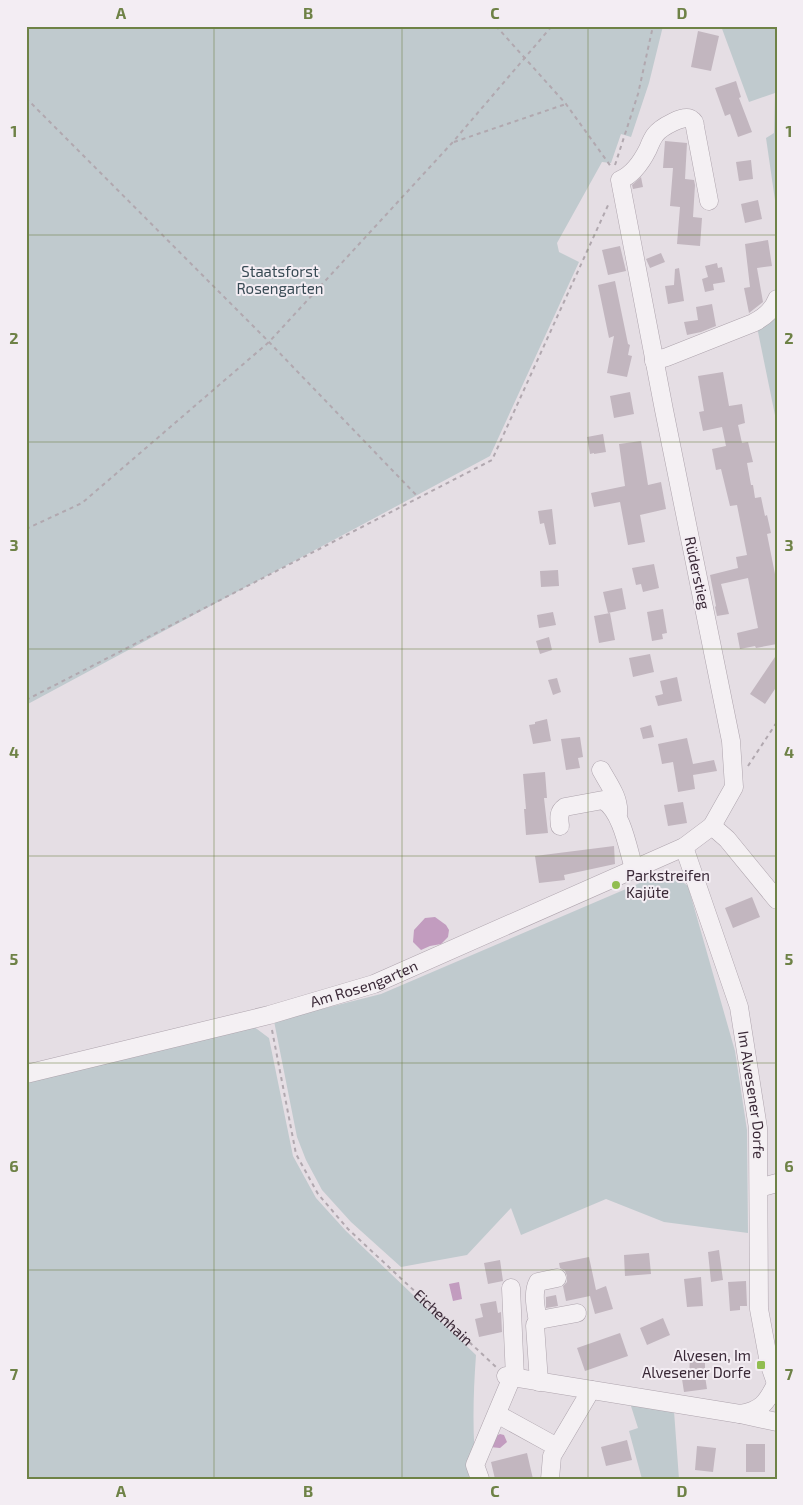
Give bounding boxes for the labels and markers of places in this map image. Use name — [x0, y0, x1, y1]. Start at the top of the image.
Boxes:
place label: Parkstreifen Kajüte — [626, 866, 710, 902]
marker: Parkstreifen Kajüte — [610, 879, 622, 891]
place label: Alvesen, Im Alvesener Dorfe — [642, 1346, 751, 1381]
marker: Alvesen, Im Alvesener Dorfe — [755, 1359, 767, 1371]

